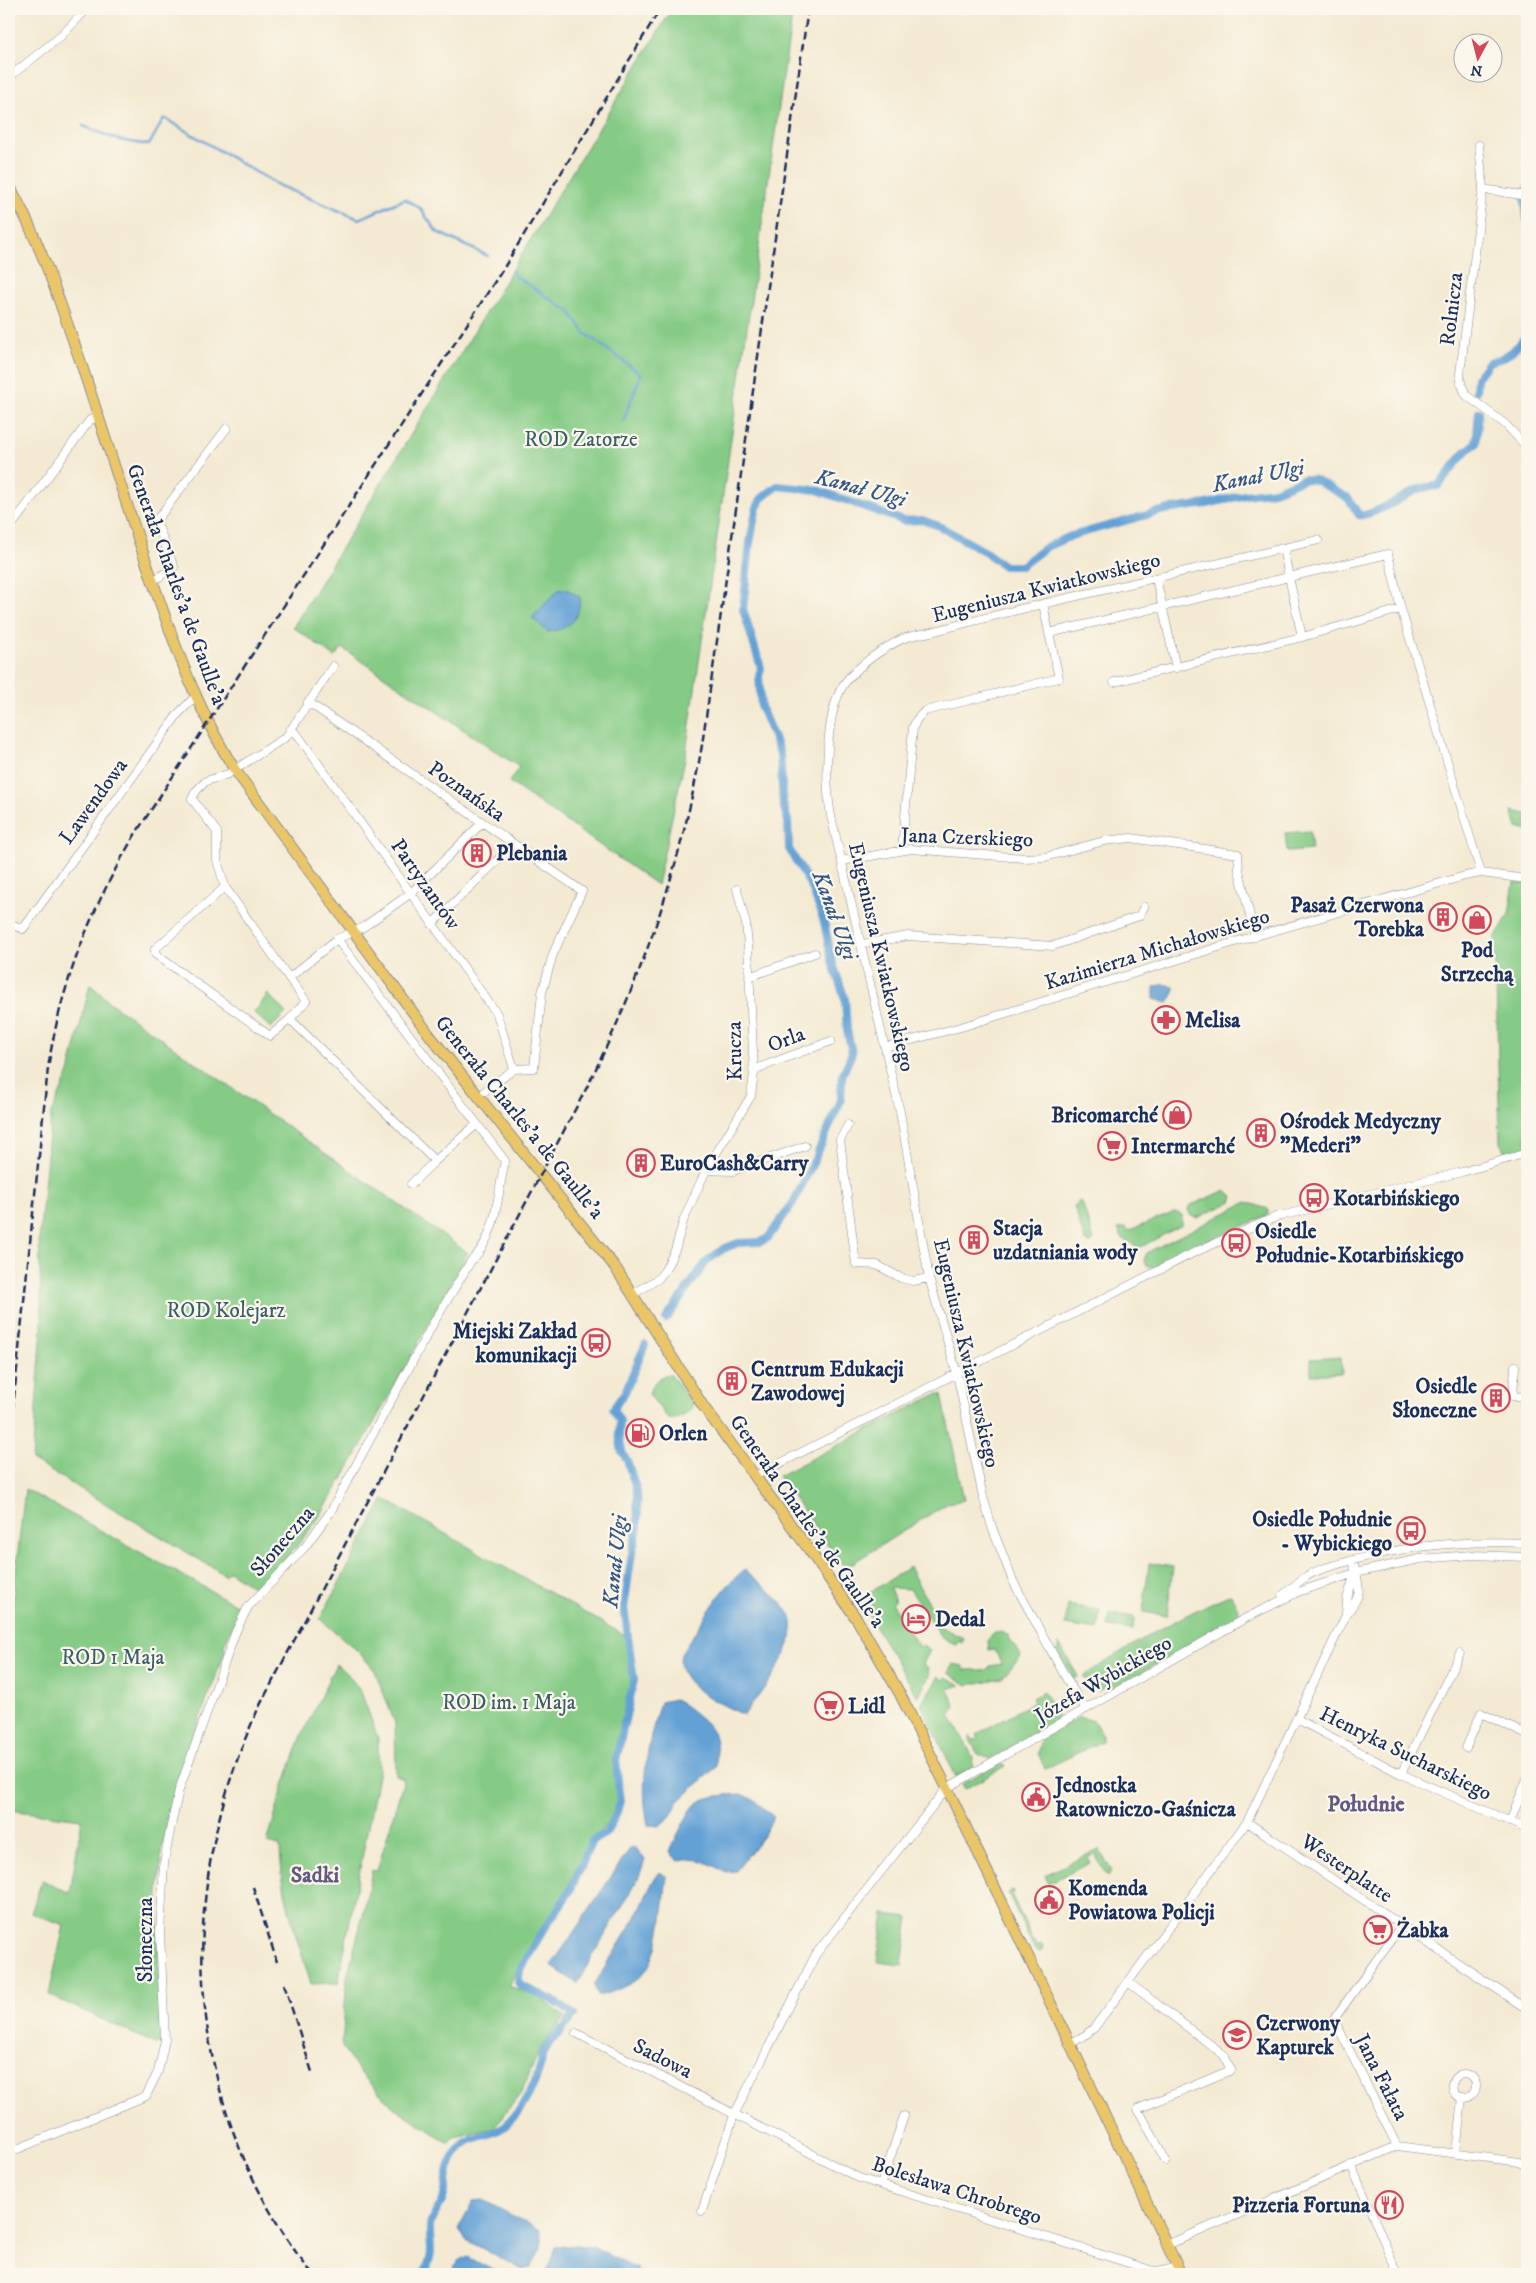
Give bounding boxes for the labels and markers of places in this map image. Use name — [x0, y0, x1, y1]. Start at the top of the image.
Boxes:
building icon: Plebania — [462, 838, 492, 868]
place label: Plebania — [496, 841, 568, 867]
place label: Pasaż Czerwona Torebka — [1290, 893, 1425, 943]
building icon: Pasaż Czerwona Torebka — [1428, 902, 1458, 932]
shop icon: Pod Strzechą — [1462, 905, 1492, 935]
place label: Pod Strzechą — [1441, 938, 1514, 988]
pharmacy icon: Melisa — [1151, 1005, 1181, 1035]
place label: Melisa — [1185, 1008, 1241, 1034]
shop icon: Bricomarché — [1162, 1100, 1192, 1130]
place label: Bricomarché — [1051, 1103, 1158, 1129]
place label: Ośrodek Medyczny "Mederi" — [1280, 1109, 1442, 1159]
building icon: Ośrodek Medyczny "Mederi" — [1246, 1118, 1276, 1148]
supermarket icon: Intermarché — [1097, 1131, 1127, 1161]
place label: Intermarché — [1131, 1134, 1235, 1160]
building icon: EuroCash&Carry — [626, 1148, 656, 1178]
place label: EuroCash&Carry — [660, 1151, 810, 1177]
bus stop icon: Kotarbińskiego — [1299, 1183, 1329, 1213]
place label: Kotarbińskiego — [1333, 1186, 1459, 1212]
place label: Stacja uzdatniania wody — [993, 1216, 1138, 1266]
place label: Osiedle Południe-Kotarbińskiego — [1255, 1219, 1464, 1269]
building icon: Stacja uzdatniania wody — [959, 1225, 989, 1255]
bus stop icon: Osiedle Południe-Kotarbińskiego — [1221, 1228, 1251, 1258]
place label: Miejski Zakład komunikacji — [453, 1319, 578, 1370]
bus stop icon: Miejski Zakład komunikacji — [581, 1328, 611, 1358]
place label: Centrum Edukacji Zawodowej — [751, 1357, 904, 1408]
building icon: Centrum Edukacji Zawodowej — [717, 1366, 747, 1396]
place label: Osiedle Słoneczne — [1392, 1374, 1477, 1424]
building icon: Osiedle Słoneczne — [1481, 1383, 1511, 1413]
fuel station icon: Orlen — [625, 1418, 655, 1448]
place label: Orlen — [659, 1421, 709, 1447]
place label: Osiedle Południe - Wybickiego — [1252, 1507, 1392, 1557]
bus stop icon: Osiedle Południe - Wybickiego — [1396, 1516, 1426, 1546]
hotel icon: Dedal — [901, 1604, 931, 1634]
place label: Dedal — [935, 1607, 986, 1633]
supermarket icon: Lidl — [814, 1691, 844, 1721]
place label: Lidl — [848, 1694, 886, 1720]
place label: Jednostka Ratowniczo-Gaśnicza — [1053, 1773, 1237, 1823]
public building icon: Jednostka Ratowniczo-Gaśnicza — [1021, 1782, 1051, 1812]
place label: Komenda Powiatowa Policji — [1068, 1876, 1215, 1927]
public building icon: Komenda Powiatowa Policji — [1034, 1885, 1064, 1915]
supermarket icon: Żabka — [1363, 1915, 1393, 1945]
place label: Żabka — [1397, 1916, 1450, 1944]
place label: Czerwony Kapturek — [1256, 2011, 1341, 2061]
school or university icon: Czerwony Kapturek — [1222, 2020, 1252, 2050]
restaurant icon: Pizzeria Fortuna — [1374, 2190, 1404, 2220]
place label: Pizzeria Fortuna — [1232, 2193, 1371, 2219]

